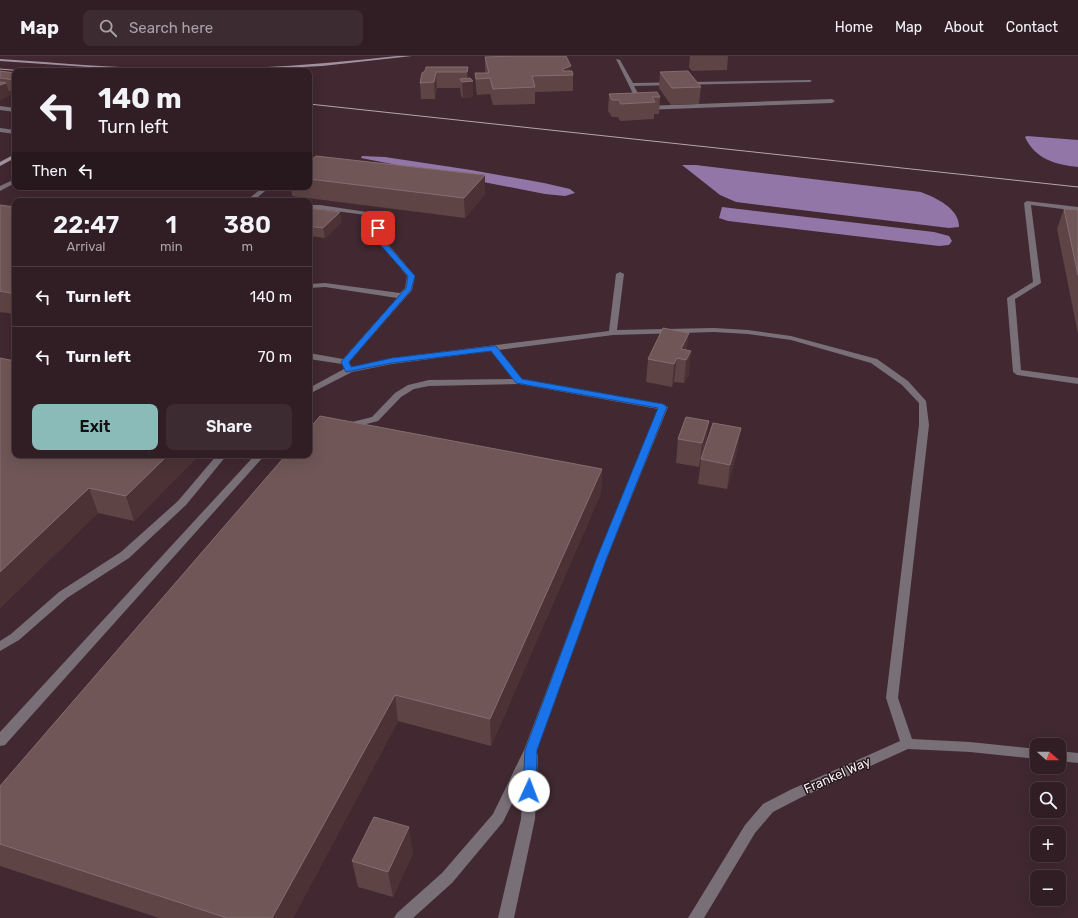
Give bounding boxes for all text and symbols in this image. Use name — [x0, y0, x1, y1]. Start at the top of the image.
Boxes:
search box — [83, 10, 363, 46]
text: Map — [20, 16, 59, 39]
icon: search — [97, 17, 119, 39]
text: Search here — [129, 19, 213, 37]
text: Home — [835, 19, 873, 36]
text: Map — [895, 19, 922, 36]
text: About — [944, 19, 984, 36]
text: Contact — [1006, 19, 1058, 36]
text: 140 m — [98, 82, 182, 115]
icon: left — [32, 84, 84, 136]
text: Turn left — [98, 116, 168, 138]
icon: left — [75, 160, 97, 182]
text: Then — [32, 162, 67, 180]
text: 22:47 — [53, 211, 119, 239]
text: 1 — [166, 211, 177, 239]
text: 380 — [224, 211, 271, 239]
pin — [361, 211, 395, 245]
icon: arrive — [367, 217, 389, 239]
text: Arrival — [66, 239, 106, 254]
text: min — [160, 239, 183, 254]
text: m — [242, 239, 253, 254]
icon: left — [32, 286, 54, 308]
text: Turn left — [66, 288, 131, 306]
text: 140 m — [250, 288, 292, 306]
icon: left — [32, 346, 54, 368]
text: Turn left — [66, 348, 131, 366]
text: 70 m — [258, 348, 292, 366]
button: Exit — [32, 404, 158, 450]
button: Share — [166, 404, 292, 450]
north arrow — [1030, 738, 1066, 774]
map controls — [1030, 738, 1066, 906]
street label: Frankel Way — [801, 754, 873, 796]
position arrow — [508, 770, 550, 812]
button: search — [1030, 782, 1066, 818]
button: + — [1030, 826, 1066, 862]
button: − — [1030, 870, 1066, 906]

